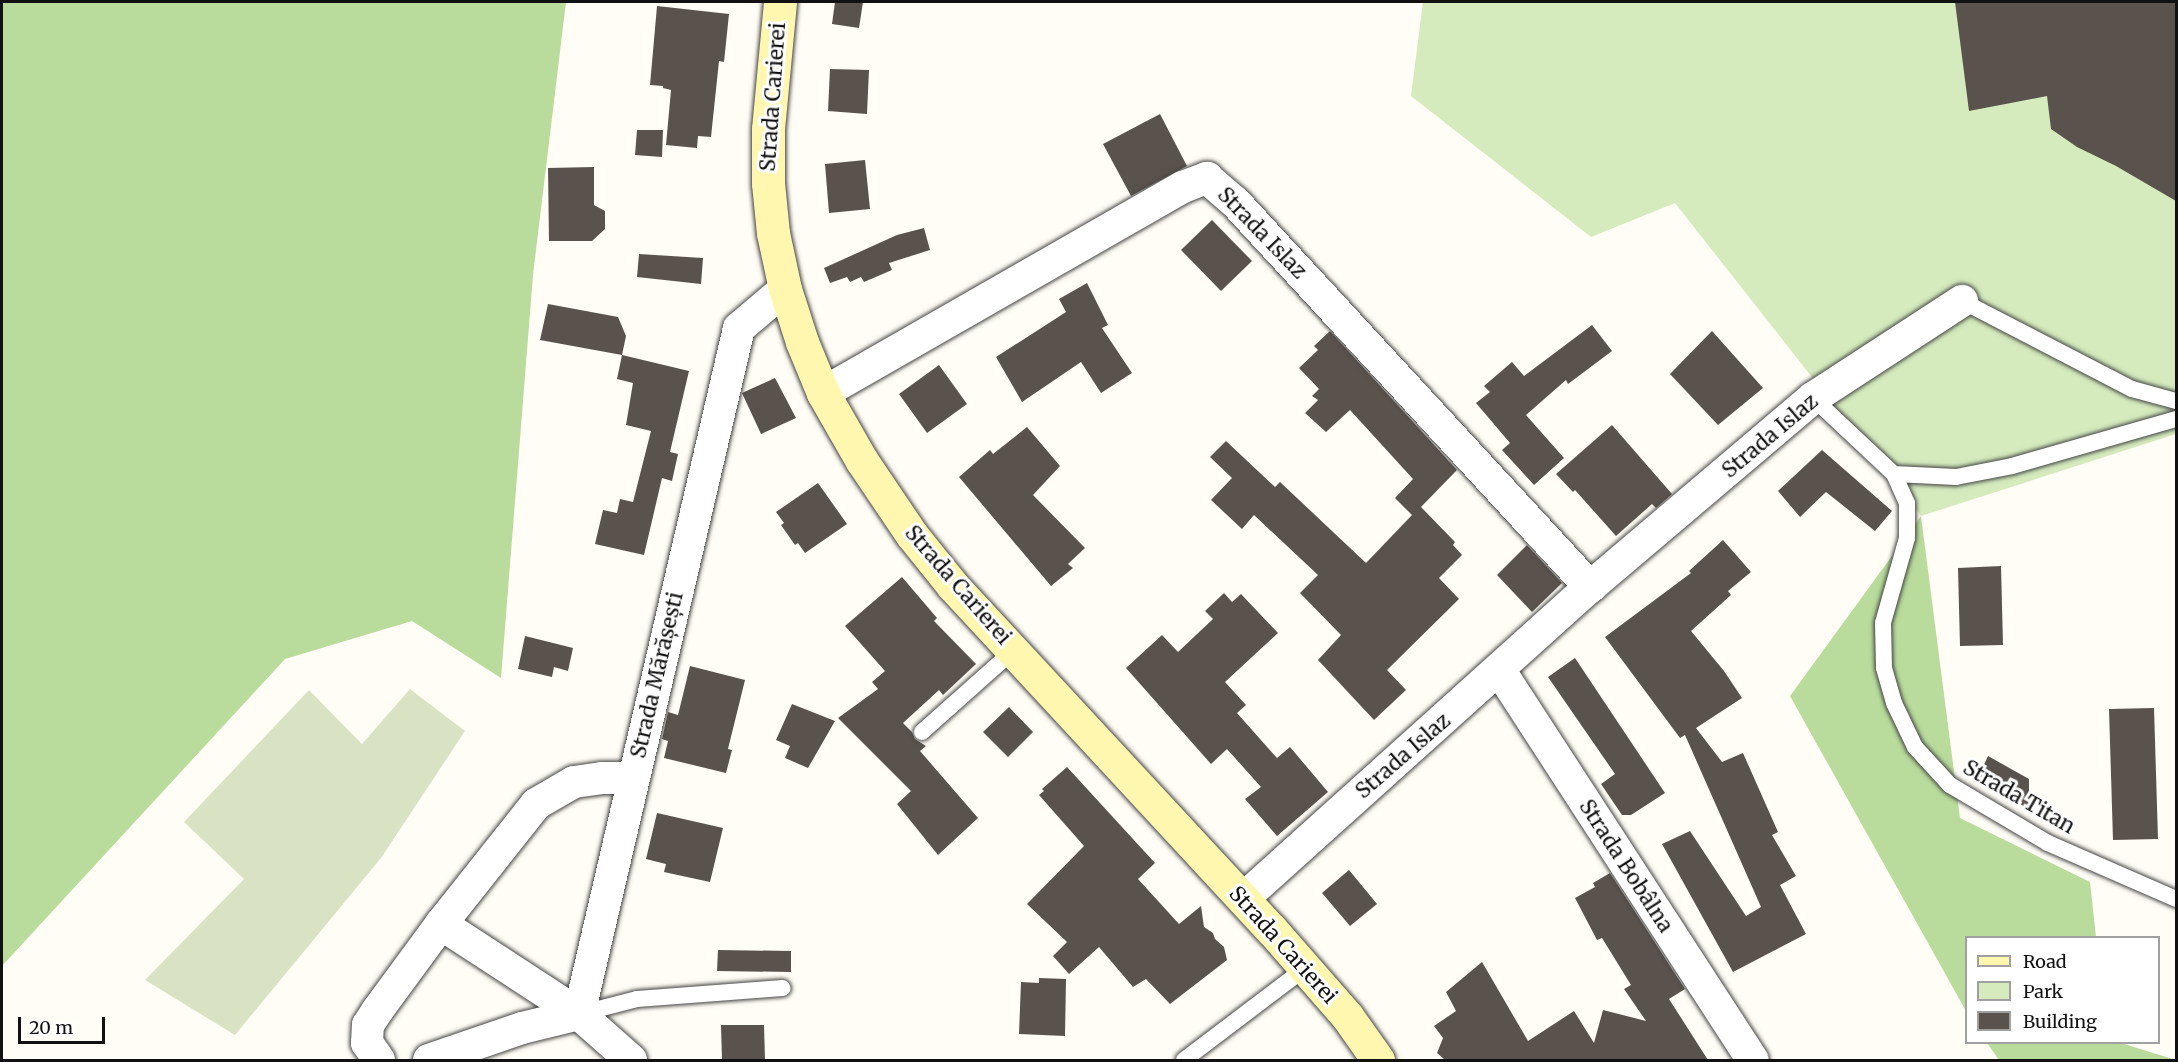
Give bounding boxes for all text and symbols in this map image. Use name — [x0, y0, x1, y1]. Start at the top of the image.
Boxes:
street label: Strada Carierei — [755, 22, 791, 172]
street label: Strada Islaz — [1212, 182, 1312, 284]
street label: Strada Islaz — [1717, 389, 1823, 483]
street label: Strada Carierei — [900, 520, 1016, 650]
street label: Strada Mărășești — [626, 589, 688, 761]
street label: Strada Islaz — [1351, 708, 1455, 804]
street label: Strada Titan — [1959, 755, 2079, 839]
street label: Strada Bobâlna — [1574, 795, 1678, 937]
street label: Strada Carierei — [1224, 881, 1342, 1009]
legend — [1965, 936, 2160, 1044]
text: Road — [2023, 950, 2067, 973]
text: Park — [2023, 980, 2063, 1003]
scale bar — [21, 1005, 108, 1043]
text: Building — [2023, 1010, 2097, 1033]
text: 20 m — [29, 1016, 73, 1039]

